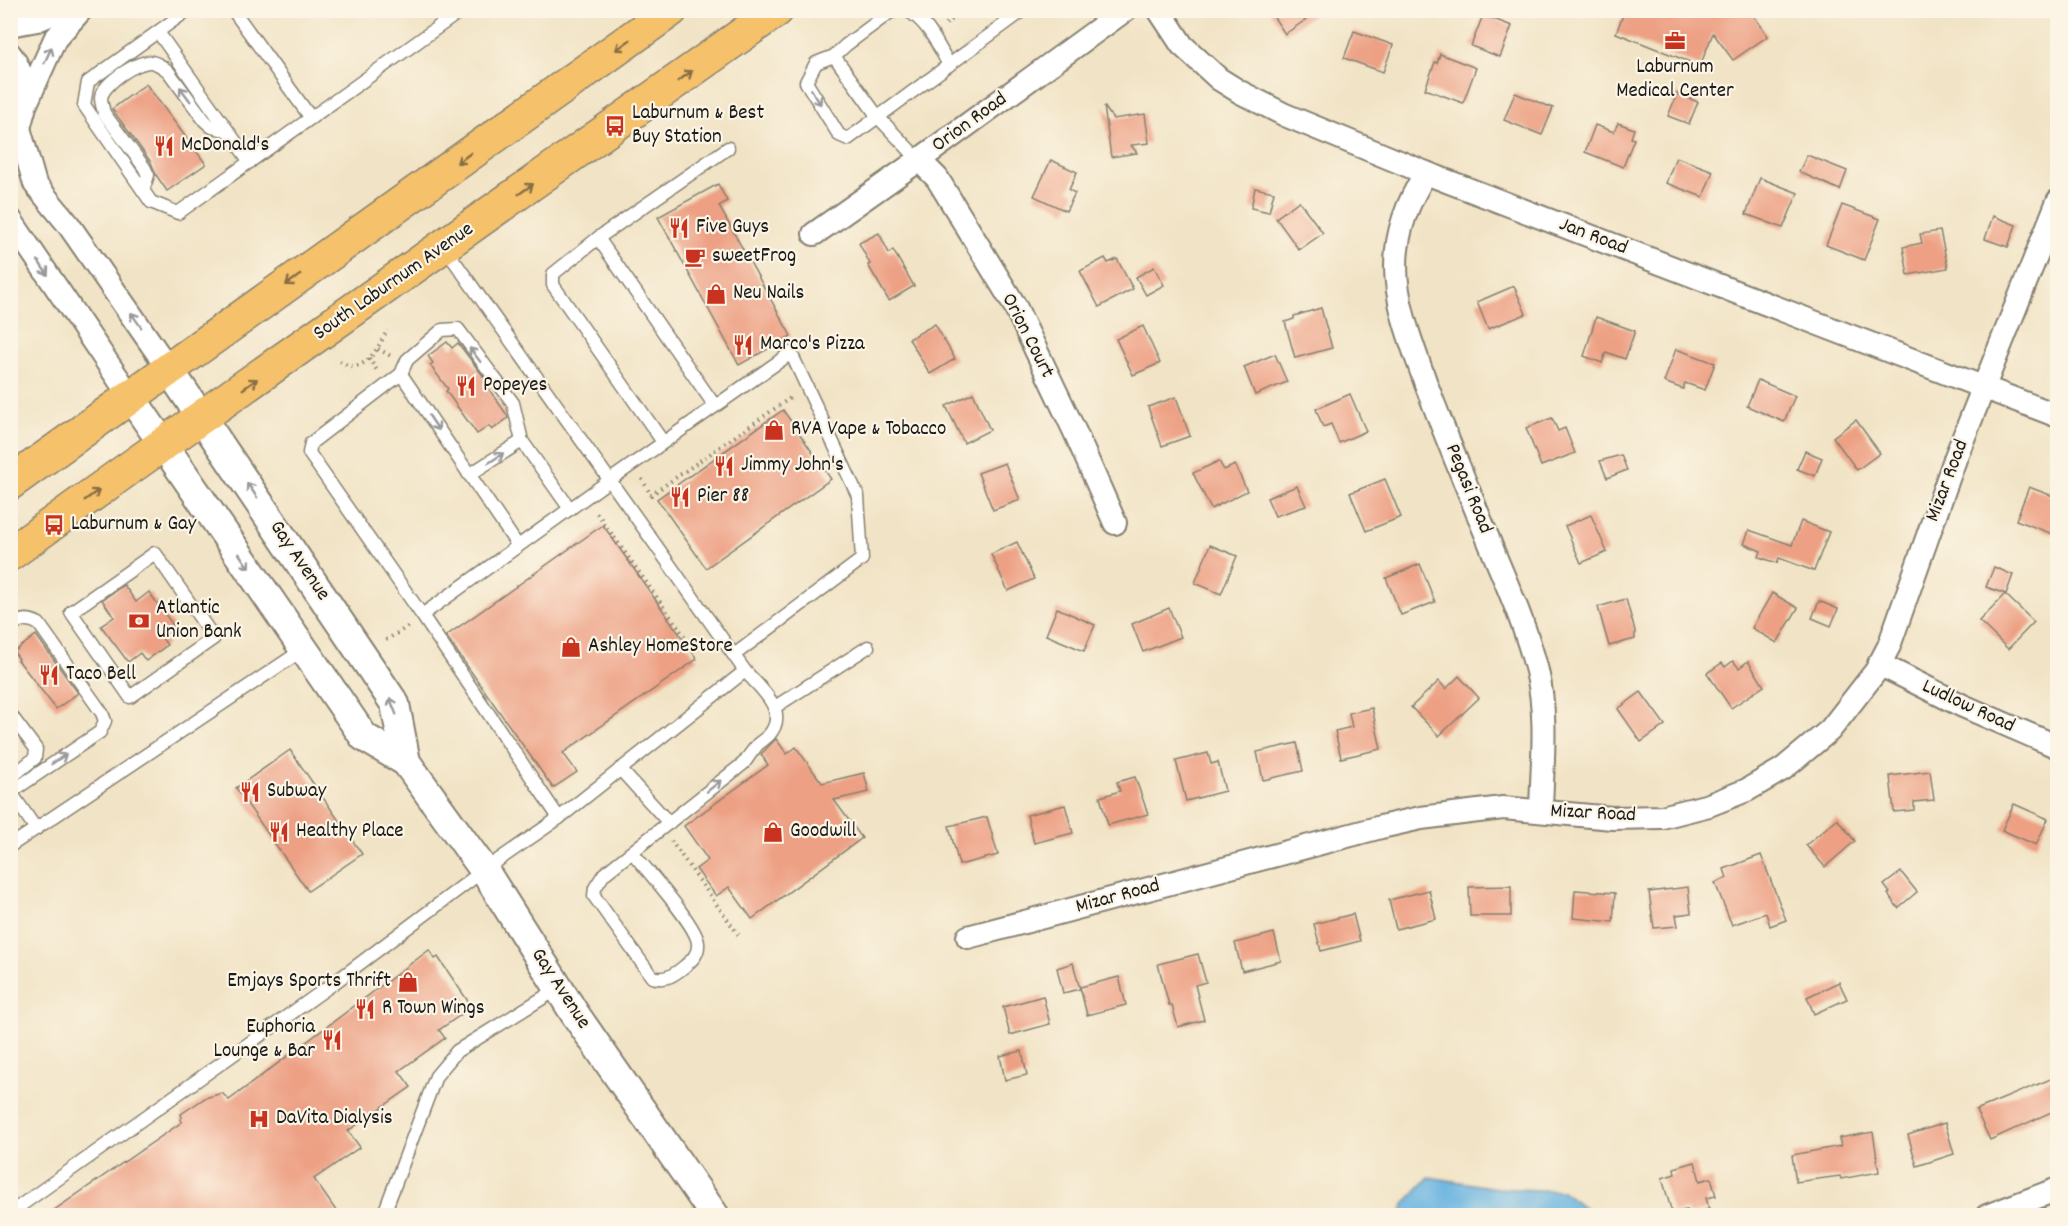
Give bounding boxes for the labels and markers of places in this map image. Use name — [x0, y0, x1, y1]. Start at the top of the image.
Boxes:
office icon: Laburnum Medical Center — [1663, 29, 1687, 53]
place label: Laburnum Medical Center — [1616, 53, 1734, 107]
place label: Laburnum & Best Buy Station — [632, 99, 764, 153]
bus stop icon: Laburnum & Best Buy Station — [603, 114, 627, 138]
place label: McDonald's — [181, 131, 269, 161]
restaurant icon: McDonald's — [152, 134, 176, 158]
place label: Five Guys — [696, 213, 769, 243]
restaurant icon: Five Guys — [667, 216, 691, 240]
place label: sweetFrog — [712, 242, 796, 272]
cafe icon: sweetFrog — [683, 245, 707, 269]
place label: Neu Nails — [733, 279, 804, 309]
shop icon: Neu Nails — [704, 282, 728, 306]
place label: Marco's Pizza — [760, 330, 866, 360]
restaurant icon: Marco's Pizza — [731, 333, 755, 357]
place label: Popeyes — [483, 371, 547, 401]
restaurant icon: Popeyes — [454, 374, 478, 398]
place label: RVA Vape & Tobacco — [791, 415, 946, 445]
shop icon: RVA Vape & Tobacco — [762, 418, 786, 442]
place label: Jimmy John's — [741, 451, 844, 481]
restaurant icon: Jimmy John's — [712, 454, 736, 478]
place label: Pier 88 — [697, 482, 749, 512]
restaurant icon: Pier 88 — [668, 485, 692, 509]
place label: Laburnum & Gay — [71, 510, 197, 540]
bus stop icon: Laburnum & Gay — [42, 513, 66, 537]
place label: Atlantic Union Bank — [156, 594, 242, 648]
bank icon: Atlantic Union Bank — [127, 609, 151, 633]
place label: Ashley HomeStore — [588, 632, 733, 662]
shop icon: Ashley HomeStore — [559, 635, 583, 659]
place label: Taco Bell — [66, 660, 136, 690]
restaurant icon: Taco Bell — [37, 663, 61, 687]
place label: Subway — [267, 777, 327, 807]
restaurant icon: Subway — [238, 780, 262, 804]
place label: Healthy Place — [296, 817, 404, 847]
place label: Goodwill — [790, 817, 857, 847]
restaurant icon: Healthy Place — [267, 820, 291, 844]
shop icon: Goodwill — [761, 820, 785, 844]
place label: Emjays Sports Thrift — [227, 967, 391, 997]
shop icon: Emjays Sports Thrift — [396, 970, 420, 994]
place label: R Town Wings — [382, 994, 485, 1024]
restaurant icon: R Town Wings — [353, 997, 377, 1021]
place label: Euphoria Lounge & Bar — [213, 1013, 316, 1067]
restaurant icon: Euphoria Lounge & Bar — [320, 1028, 344, 1052]
place label: DaVita Dialysis — [276, 1104, 393, 1134]
hospital icon: DaVita Dialysis — [247, 1107, 271, 1131]

